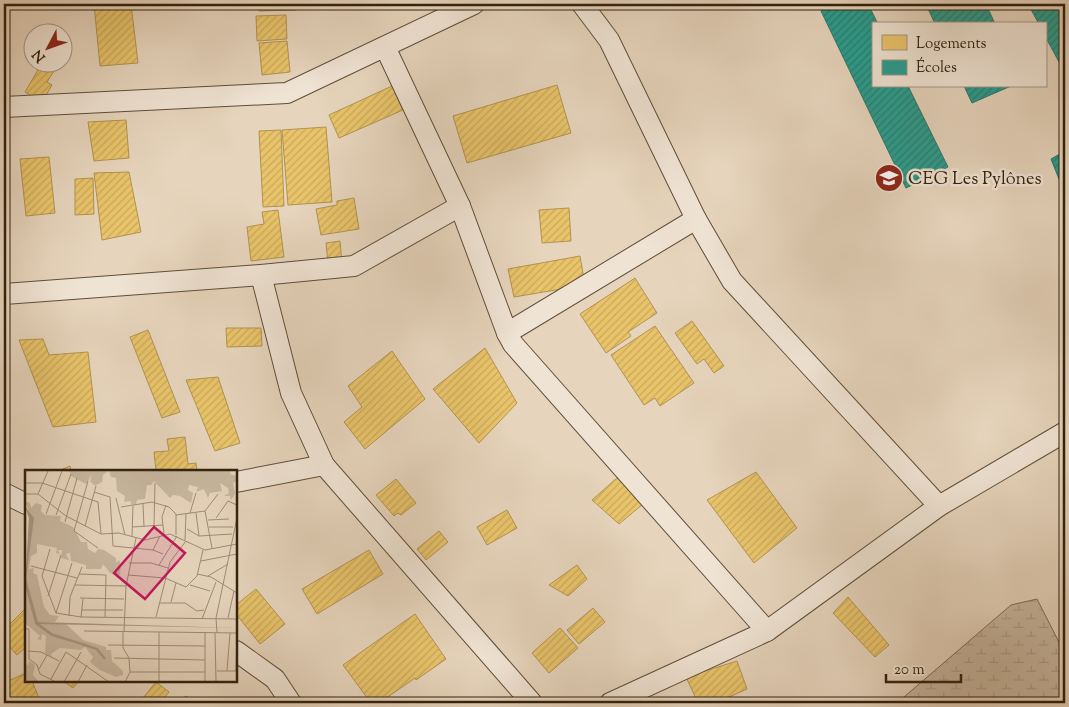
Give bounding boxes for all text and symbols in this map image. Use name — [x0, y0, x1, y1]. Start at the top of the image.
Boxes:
north arrow — [22, 22, 72, 72]
legend — [872, 22, 1046, 88]
text: Logements — [916, 34, 987, 55]
text: N — [28, 44, 51, 66]
text: Écoles — [916, 57, 957, 79]
school or university icon: CEG Les Pylônes — [874, 163, 904, 193]
place label: CEG Les Pylônes — [908, 167, 1042, 193]
inset map — [25, 470, 238, 682]
scale bar — [886, 652, 962, 684]
text: 20 m — [894, 660, 925, 681]

